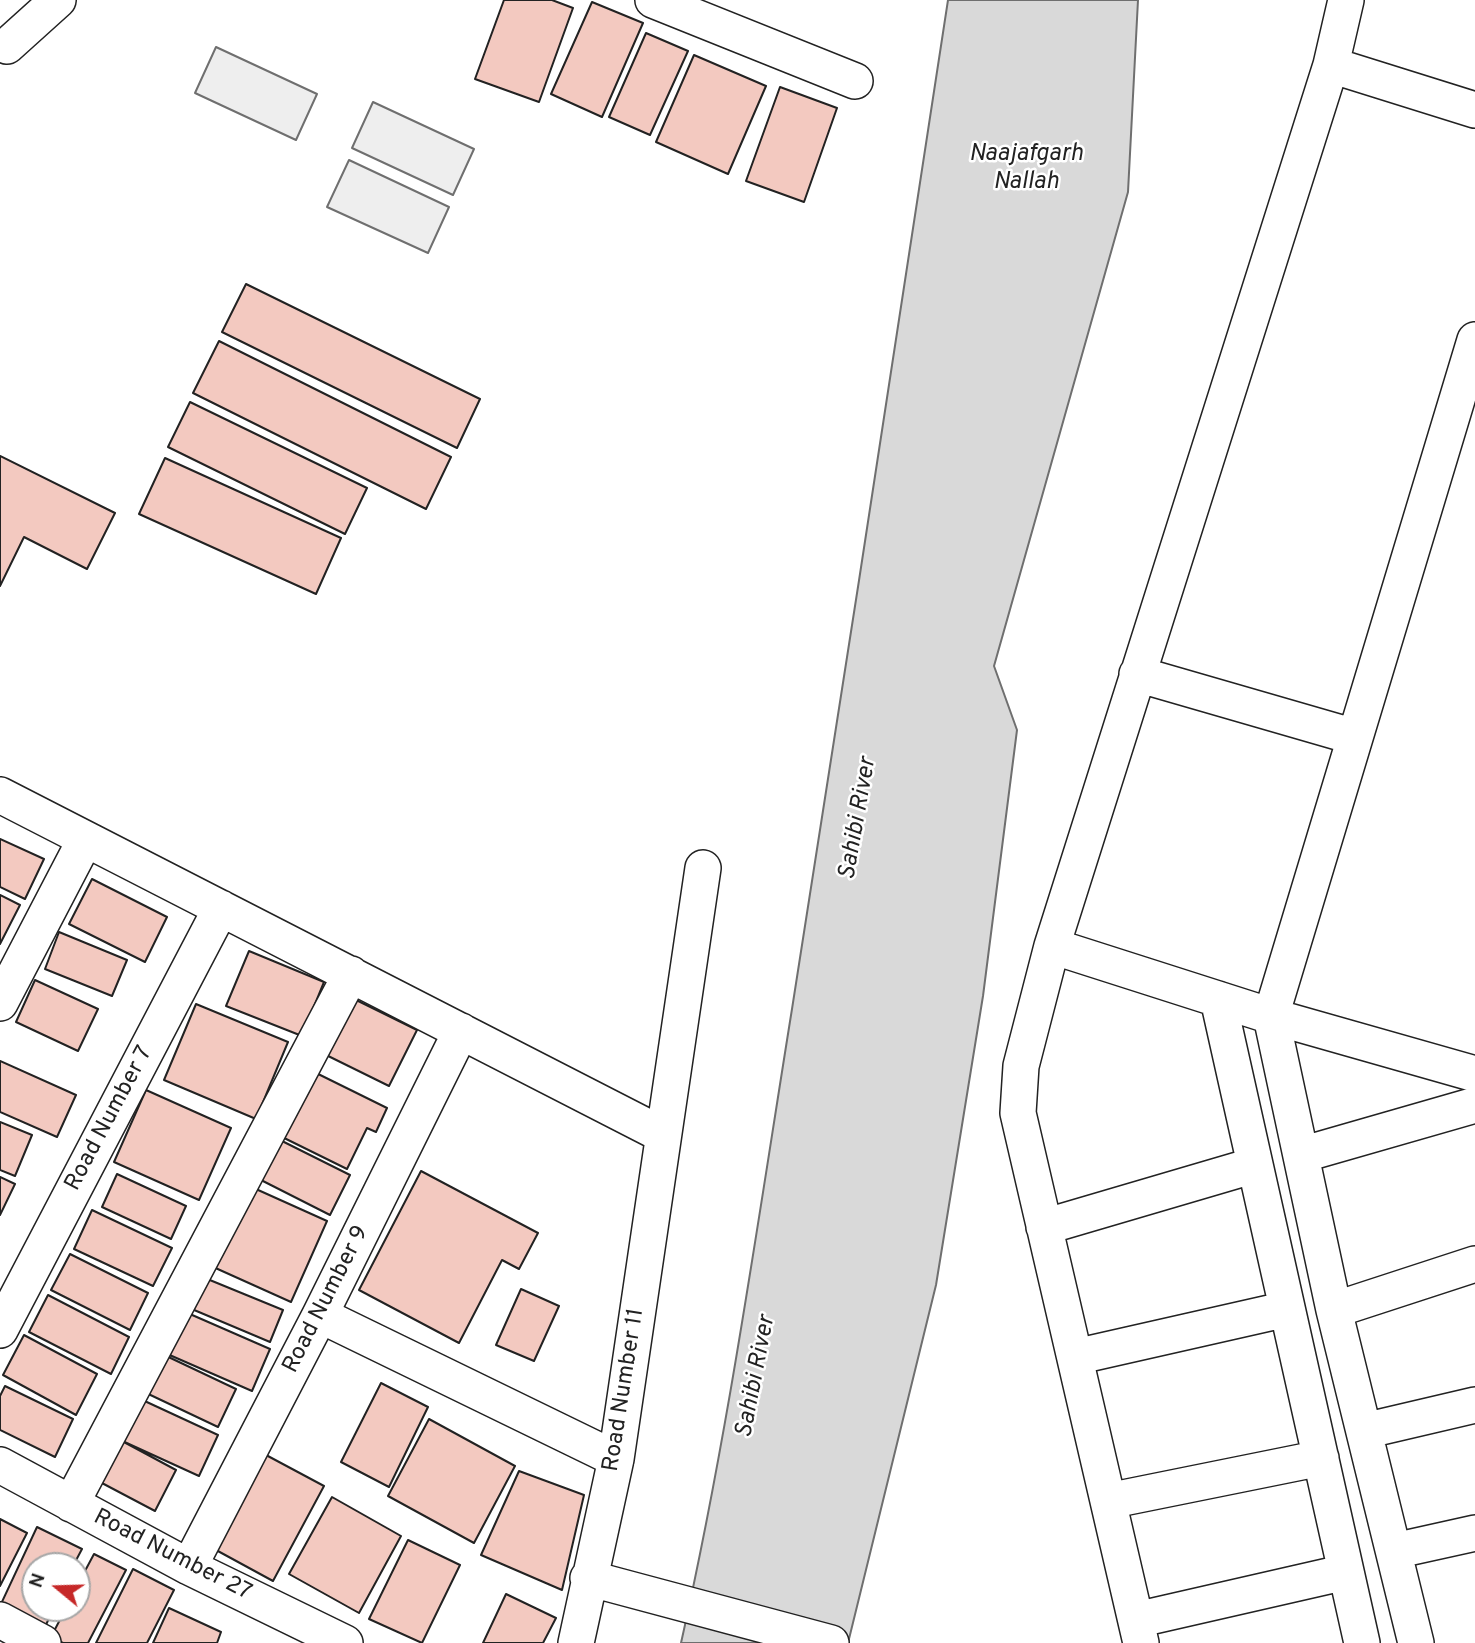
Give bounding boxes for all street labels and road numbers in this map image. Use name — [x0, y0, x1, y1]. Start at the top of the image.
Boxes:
street label: Road Number 7 — [60, 1042, 160, 1196]
street label: Road Number 9 — [278, 1222, 376, 1378]
street label: Road Number 11 — [598, 1306, 652, 1474]
street label: Road Number 27 — [88, 1504, 256, 1608]

